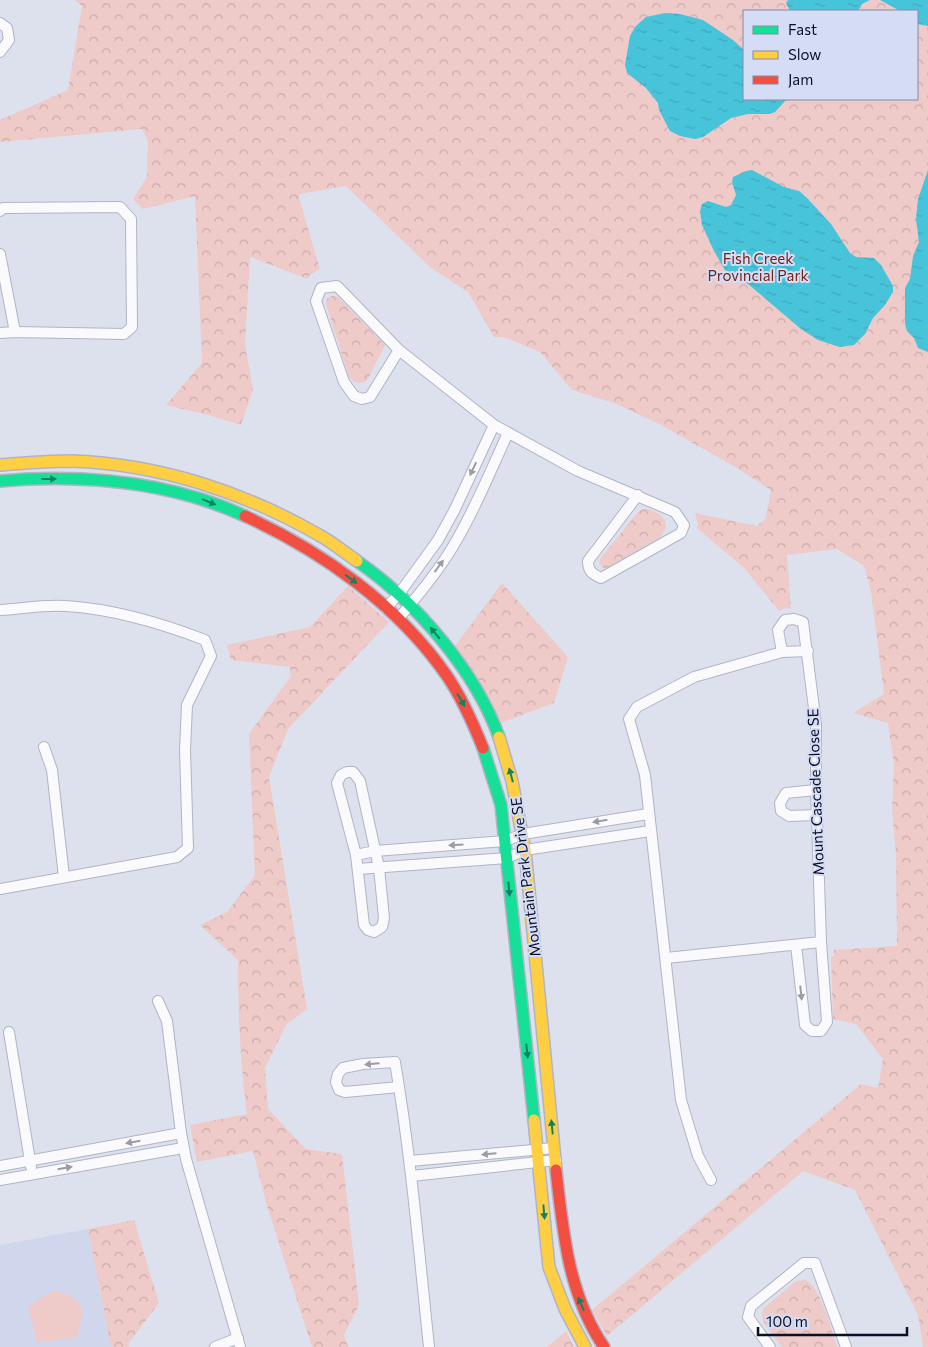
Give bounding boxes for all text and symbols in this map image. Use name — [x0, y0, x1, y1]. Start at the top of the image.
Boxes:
legend — [743, 10, 918, 100]
text: Fast — [788, 20, 817, 38]
text: Slow — [788, 45, 821, 63]
text: Jam — [788, 70, 813, 88]
park label: Fish Creek Provincial Park — [707, 249, 809, 284]
one-way arrow — [469, 462, 477, 476]
one-way arrow — [41, 475, 57, 483]
one-way arrow — [201, 499, 216, 507]
one-way arrow — [434, 559, 444, 573]
one-way arrow — [344, 574, 358, 584]
one-way arrow — [430, 627, 441, 640]
one-way arrow — [456, 693, 465, 706]
street label: Mount Cascade Close SE — [803, 708, 827, 876]
one-way arrow — [507, 767, 515, 782]
street label: Mountain Park Drive SE — [506, 796, 544, 958]
one-way arrow — [592, 818, 608, 826]
one-way arrow — [448, 841, 464, 849]
one-way arrow — [505, 881, 513, 897]
one-way arrow — [797, 986, 805, 1002]
one-way arrow — [523, 1043, 531, 1059]
one-way arrow — [364, 1060, 380, 1068]
one-way arrow — [548, 1119, 556, 1135]
one-way arrow — [125, 1138, 140, 1146]
one-way arrow — [480, 1150, 496, 1158]
one-way arrow — [58, 1164, 74, 1172]
one-way arrow — [540, 1205, 548, 1221]
one-way arrow — [577, 1297, 585, 1311]
scale bar — [758, 1304, 907, 1336]
text: 100 m — [766, 1312, 808, 1330]

